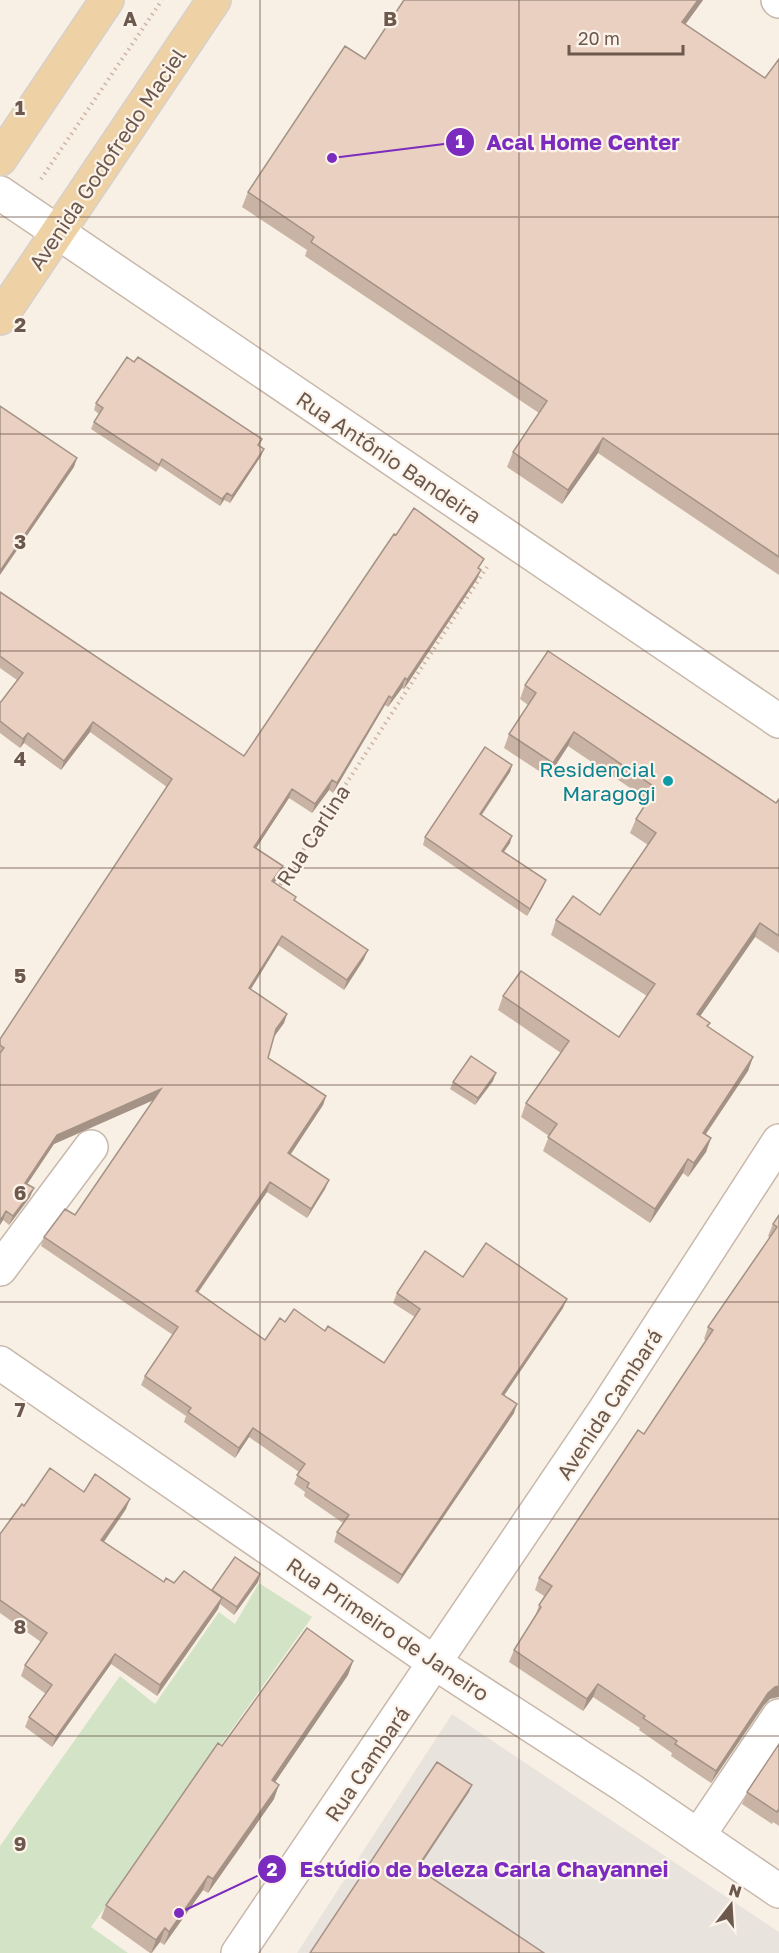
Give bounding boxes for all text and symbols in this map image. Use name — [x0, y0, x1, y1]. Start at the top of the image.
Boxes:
text: A — [123, 6, 137, 30]
text: B — [383, 6, 397, 30]
scale bar — [569, 18, 683, 56]
text: 20 m — [578, 27, 620, 49]
street label: Avenida Godofredo Maciel — [23, 43, 191, 275]
text: 1 — [15, 95, 25, 119]
callout: Acal Home Center — [445, 122, 692, 162]
text: Acal Home Center — [486, 128, 680, 155]
text: 1 — [455, 130, 465, 152]
text: 2 — [14, 312, 26, 336]
street label: Rua Antônio Bandeira — [292, 385, 486, 529]
text: 3 — [14, 529, 26, 553]
text: 4 — [14, 746, 26, 770]
place label: Residencial Maragogi — [539, 756, 656, 806]
marker: Residencial Maragogi — [661, 774, 675, 788]
street label: Rua Carlina — [271, 780, 355, 890]
text: 5 — [14, 963, 26, 987]
text: 6 — [14, 1180, 26, 1204]
street label: Avenida Cambará — [551, 1324, 667, 1484]
text: 7 — [15, 1397, 26, 1421]
street label: Rua Primeiro de Janeiro — [282, 1551, 494, 1707]
text: 8 — [14, 1614, 26, 1638]
street label: Rua Cambará — [319, 1702, 415, 1826]
text: 9 — [14, 1831, 26, 1855]
callout: Estúdio de beleza Carla Chayannei — [257, 1849, 680, 1889]
text: Estúdio de beleza Carla Chayannei — [300, 1855, 669, 1882]
text: 2 — [267, 1858, 278, 1880]
north arrow — [701, 1875, 761, 1935]
text: N — [727, 1879, 744, 1902]

